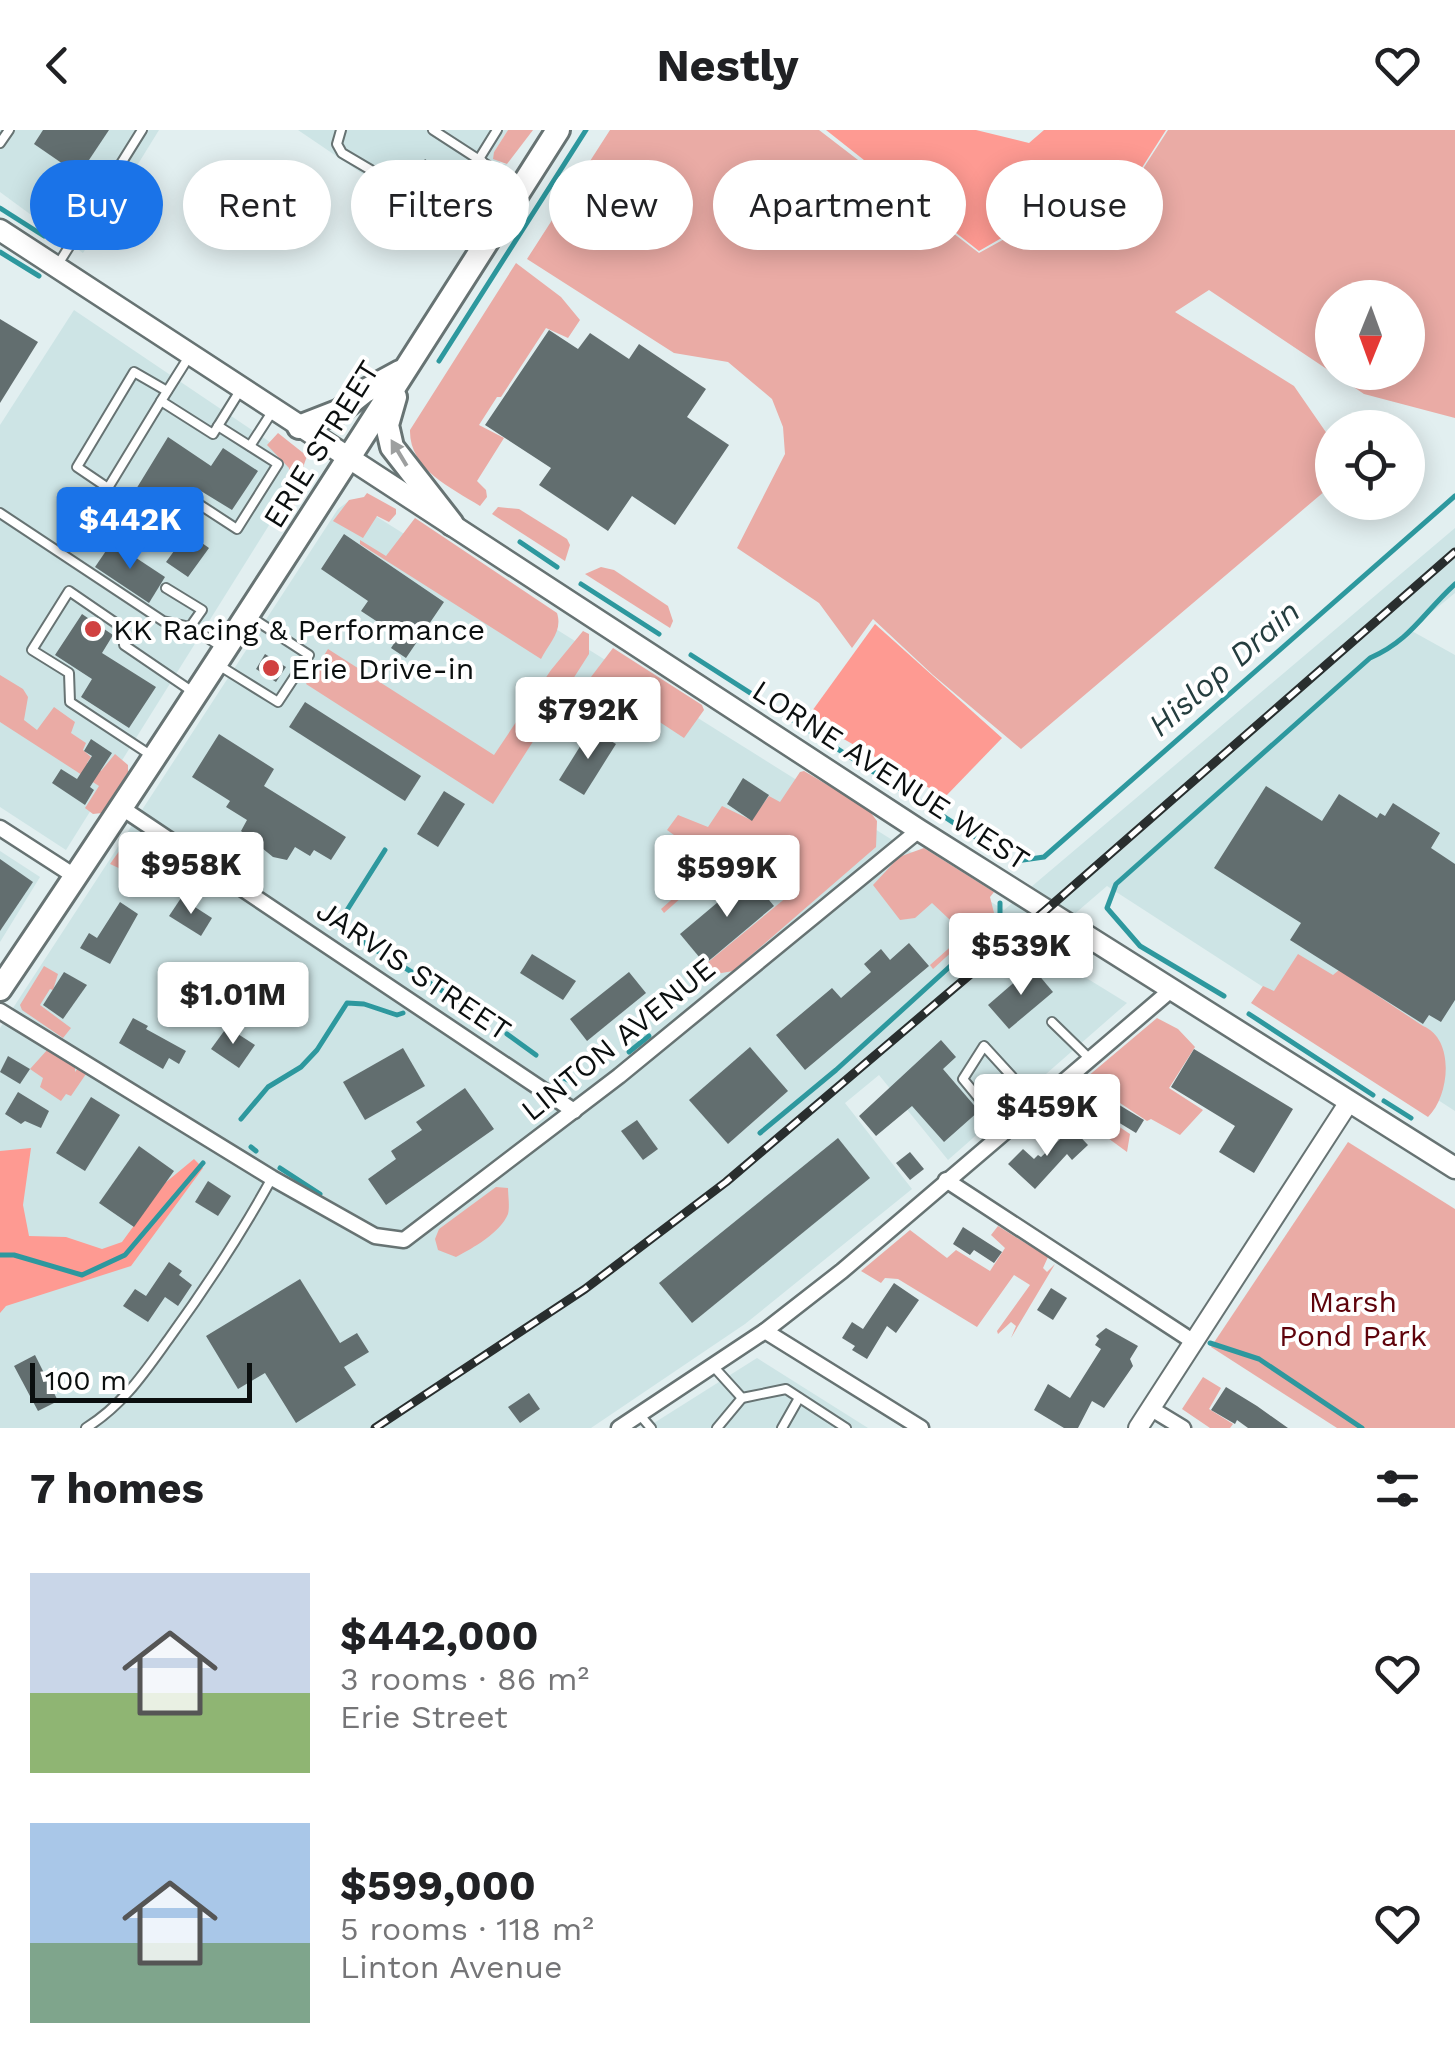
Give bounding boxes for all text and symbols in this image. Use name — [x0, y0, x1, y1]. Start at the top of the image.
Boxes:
icon: back — [30, 38, 85, 93]
icon: heart — [1370, 38, 1425, 93]
text: Nestly — [656, 39, 799, 92]
chip: Buy — [30, 160, 163, 250]
chip: Rent — [183, 160, 331, 250]
chip: Filters — [351, 160, 529, 250]
chip: New — [549, 160, 693, 250]
chip: Apartment — [713, 160, 966, 250]
chip: House — [986, 160, 1163, 250]
north arrow — [1315, 280, 1425, 390]
map controls — [1315, 280, 1425, 520]
street label: ERIE STREET — [256, 354, 386, 534]
button: locate — [1315, 410, 1425, 520]
one-way arrow — [390, 440, 409, 467]
pin: $442K — [60, 487, 200, 572]
text: $442K — [79, 500, 181, 538]
water label: Hislop Drain — [1141, 592, 1307, 744]
place label: KK Racing & Performance — [113, 612, 485, 647]
marker: KK Racing & Performance — [82, 618, 104, 640]
place label: Erie Drive-in — [291, 651, 474, 686]
marker: Erie Drive-in — [260, 657, 282, 679]
street label: LORNE AVENUE WEST — [746, 672, 1036, 878]
pin: $792K — [518, 677, 658, 762]
text: $792K — [538, 690, 638, 728]
pin: $958K — [121, 832, 261, 917]
pin: $599K — [657, 835, 797, 920]
text: $958K — [141, 845, 241, 883]
text: $599K — [677, 848, 777, 886]
street label: JARVIS STREET — [310, 892, 518, 1048]
pin: $539K — [951, 913, 1091, 998]
text: $539K — [971, 926, 1071, 964]
street label: LINTON AVENUE — [514, 950, 722, 1128]
pin: $1.01M — [152, 962, 314, 1047]
text: $1.01M — [180, 975, 286, 1013]
pin: $459K — [977, 1074, 1117, 1159]
text: $459K — [996, 1087, 1098, 1125]
park label: Marsh Pond Park — [1279, 1284, 1427, 1353]
scale bar — [30, 1358, 252, 1402]
text: 100 m — [45, 1364, 127, 1397]
icon: filters — [1370, 1461, 1425, 1516]
text: 7 homes — [30, 1464, 204, 1513]
text: $442,000 — [340, 1611, 539, 1660]
icon: home — [110, 1613, 230, 1733]
icon: heart — [1370, 1646, 1425, 1701]
text: 3 rooms · 86 m² — [340, 1660, 589, 1698]
text: Erie Street — [340, 1698, 508, 1736]
text: $599,000 — [340, 1861, 536, 1910]
icon: home — [110, 1863, 230, 1983]
icon: heart — [1370, 1896, 1425, 1951]
text: 5 rooms · 118 m² — [340, 1910, 594, 1948]
text: Linton Avenue — [340, 1948, 562, 1986]

